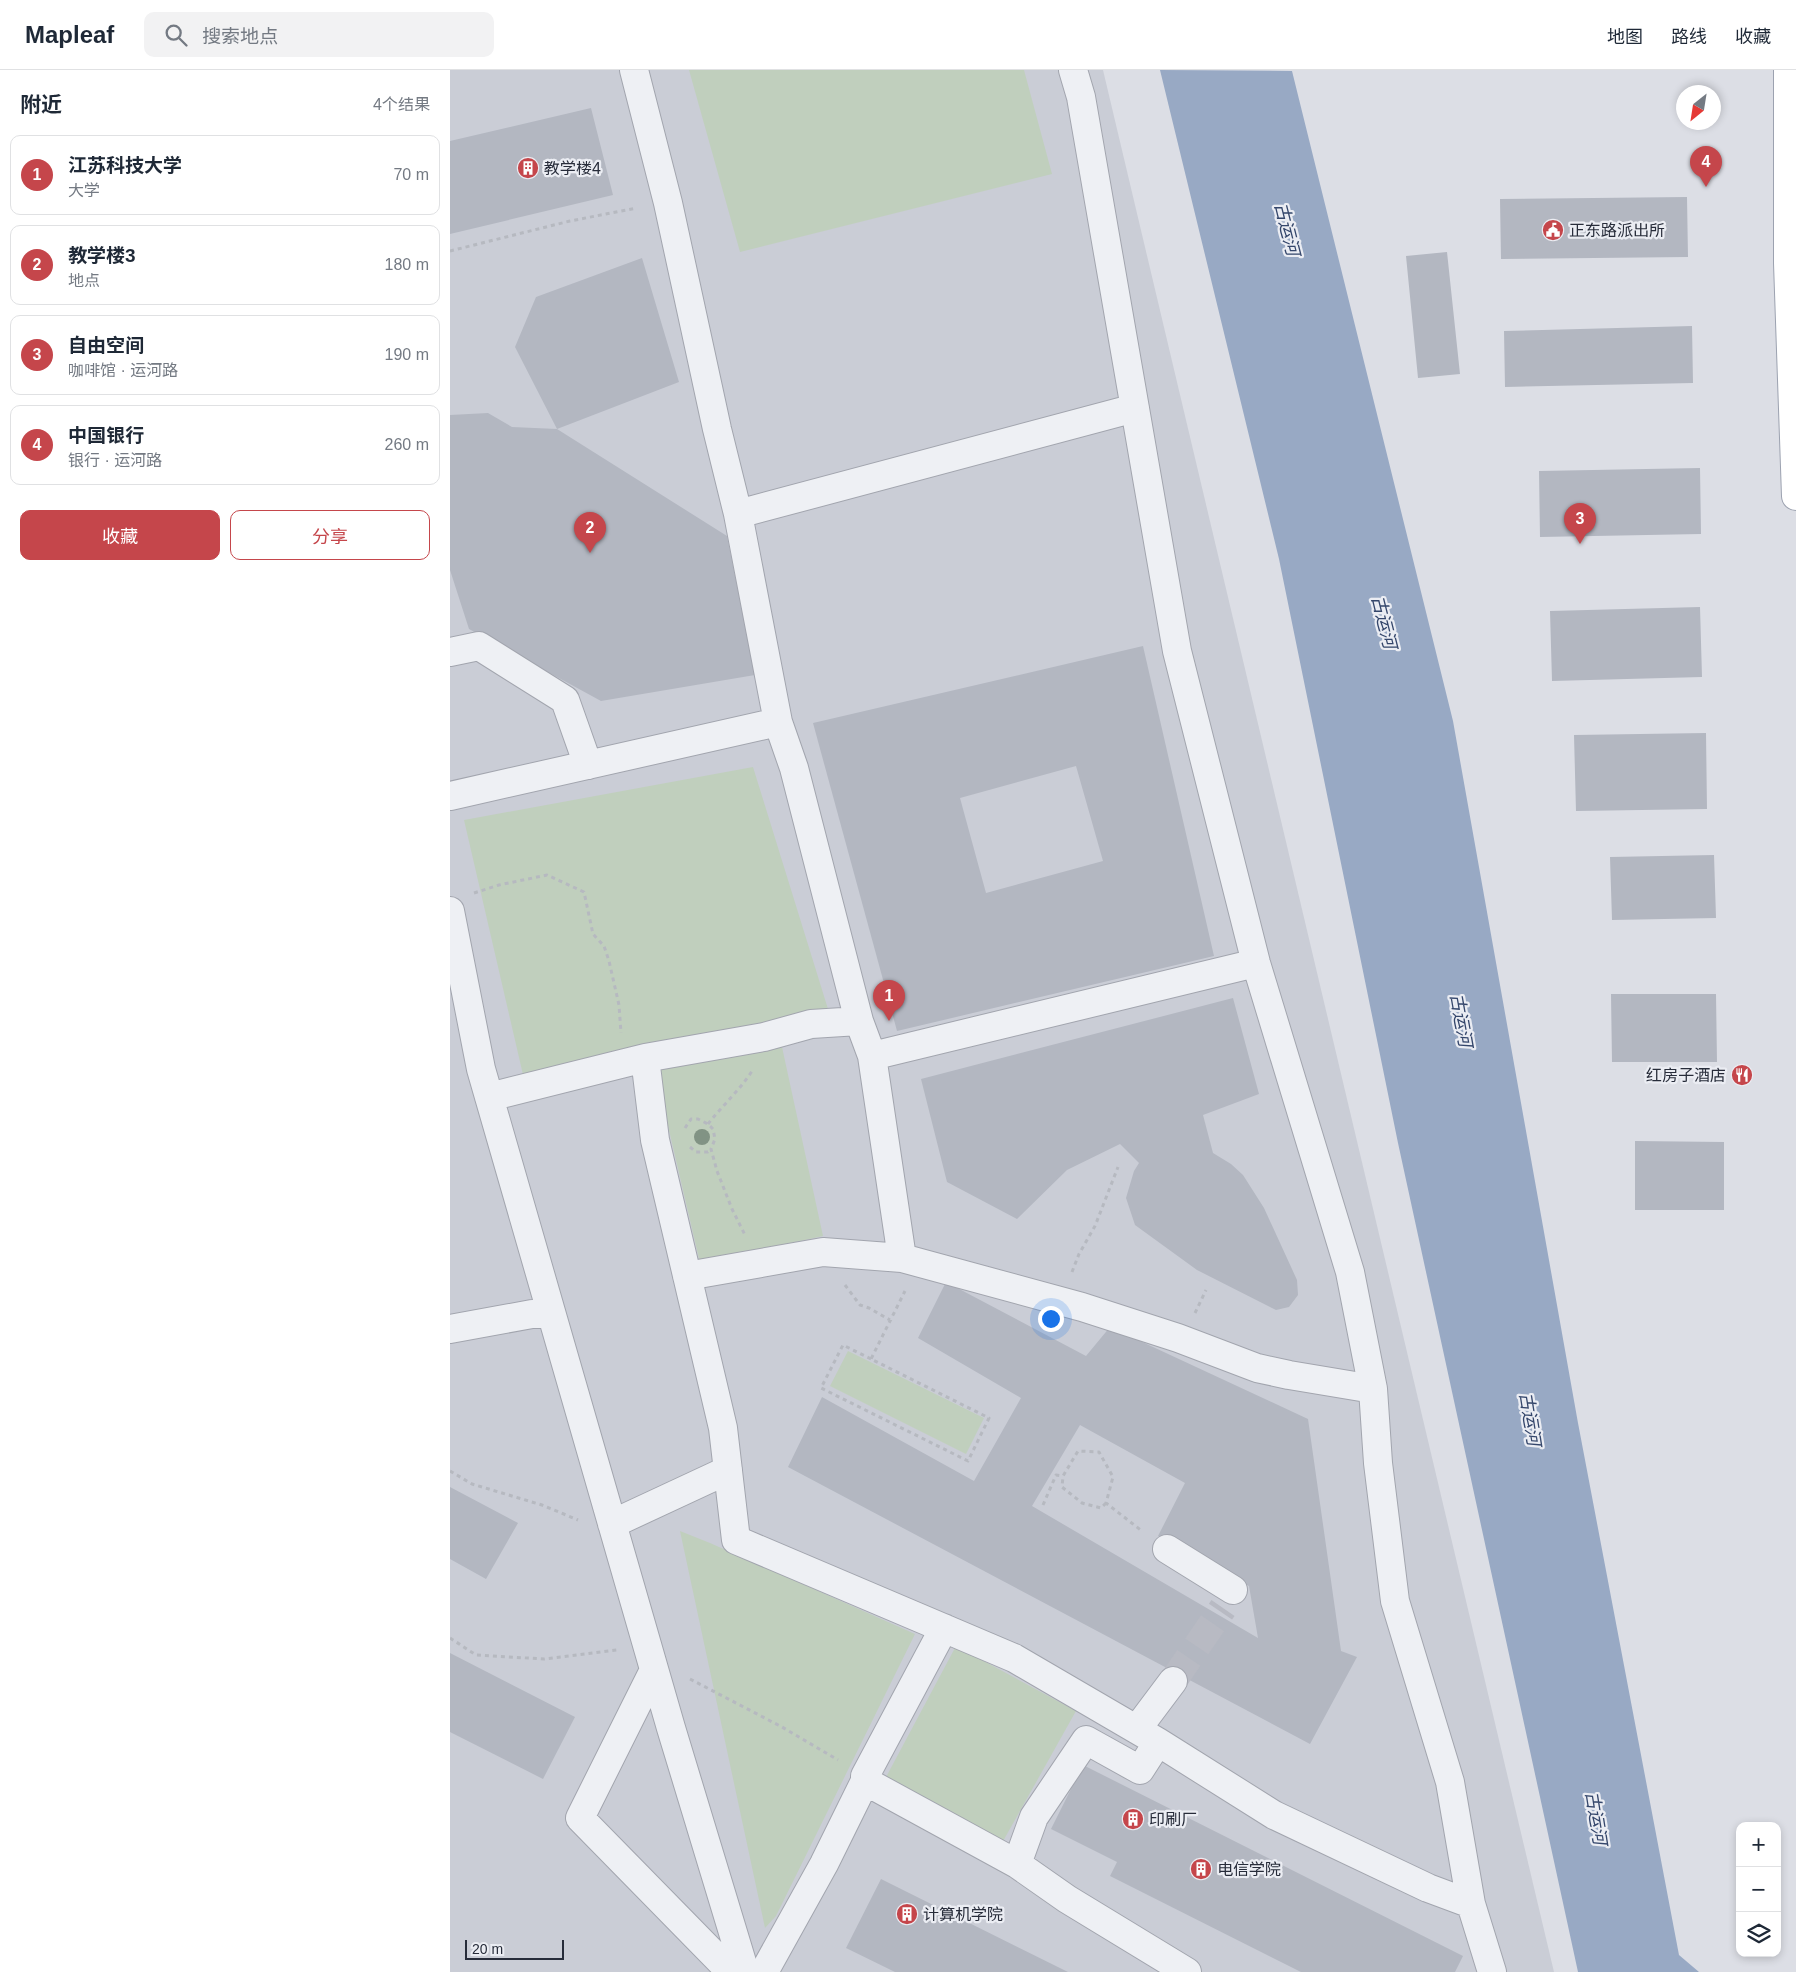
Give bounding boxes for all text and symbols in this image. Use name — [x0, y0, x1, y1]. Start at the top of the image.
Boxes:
search box — [144, 12, 494, 57]
text: Mapleaf — [25, 21, 114, 48]
icon: search — [162, 21, 190, 49]
text: 搜索地点 — [202, 26, 278, 47]
text: 地图 — [1607, 27, 1643, 47]
text: 路线 — [1671, 27, 1707, 47]
text: 收藏 — [1735, 27, 1771, 47]
north arrow — [1676, 85, 1721, 130]
text: 附近 — [20, 93, 62, 116]
text: 4个结果 — [373, 96, 430, 113]
pin: 4 — [1690, 146, 1722, 187]
text: 江苏科技大学 — [68, 155, 182, 176]
building icon: 教学楼4 — [516, 156, 540, 180]
place label: 教学楼4 — [544, 160, 601, 177]
text: 1 — [33, 166, 41, 183]
text: 70 m — [393, 166, 429, 183]
text: 大学 — [68, 182, 100, 199]
water label: 古运河 — [1271, 200, 1304, 261]
public building icon: 正东路派出所 — [1541, 218, 1565, 242]
place label: 正东路派出所 — [1569, 222, 1665, 239]
text: 教学楼3 — [68, 245, 136, 266]
text: 2 — [33, 256, 41, 273]
text: 180 m — [385, 256, 429, 273]
text: 地点 — [68, 272, 100, 289]
text: 自由空间 — [68, 335, 144, 356]
text: 3 — [33, 346, 41, 363]
text: 190 m — [385, 346, 429, 363]
text: 咖啡馆 · 运河路 — [68, 362, 178, 379]
text: 中国银行 — [68, 425, 144, 446]
text: 4 — [33, 436, 41, 453]
text: 260 m — [385, 436, 429, 453]
text: 银行 · 运河路 — [68, 452, 162, 469]
pin: 3 — [1564, 503, 1596, 544]
button: 收藏 — [20, 510, 220, 560]
button: 分享 — [230, 510, 430, 560]
pin: 2 — [574, 512, 606, 553]
water label: 古运河 — [1368, 593, 1401, 654]
pin: 1 — [873, 980, 905, 1021]
water label: 古运河 — [1446, 992, 1476, 1051]
restaurant icon: 红房子酒店 — [1730, 1063, 1754, 1087]
place label: 红房子酒店 — [1646, 1067, 1726, 1084]
your location — [1038, 1306, 1064, 1332]
water label: 古运河 — [1516, 1391, 1545, 1450]
water label: 古运河 — [1582, 1790, 1611, 1849]
building icon: 印刷厂 — [1121, 1807, 1145, 1831]
place label: 印刷厂 — [1149, 1811, 1197, 1828]
map controls — [1736, 1822, 1781, 1957]
button: + — [1736, 1822, 1781, 1867]
building icon: 电信学院 — [1189, 1857, 1213, 1881]
place label: 电信学院 — [1217, 1861, 1281, 1878]
button: − — [1736, 1867, 1781, 1912]
building icon: 计算机学院 — [895, 1902, 919, 1926]
place label: 计算机学院 — [923, 1906, 1003, 1923]
button: layers — [1736, 1912, 1781, 1957]
scale bar — [465, 1937, 564, 1960]
text: 20 m — [472, 1941, 503, 1957]

